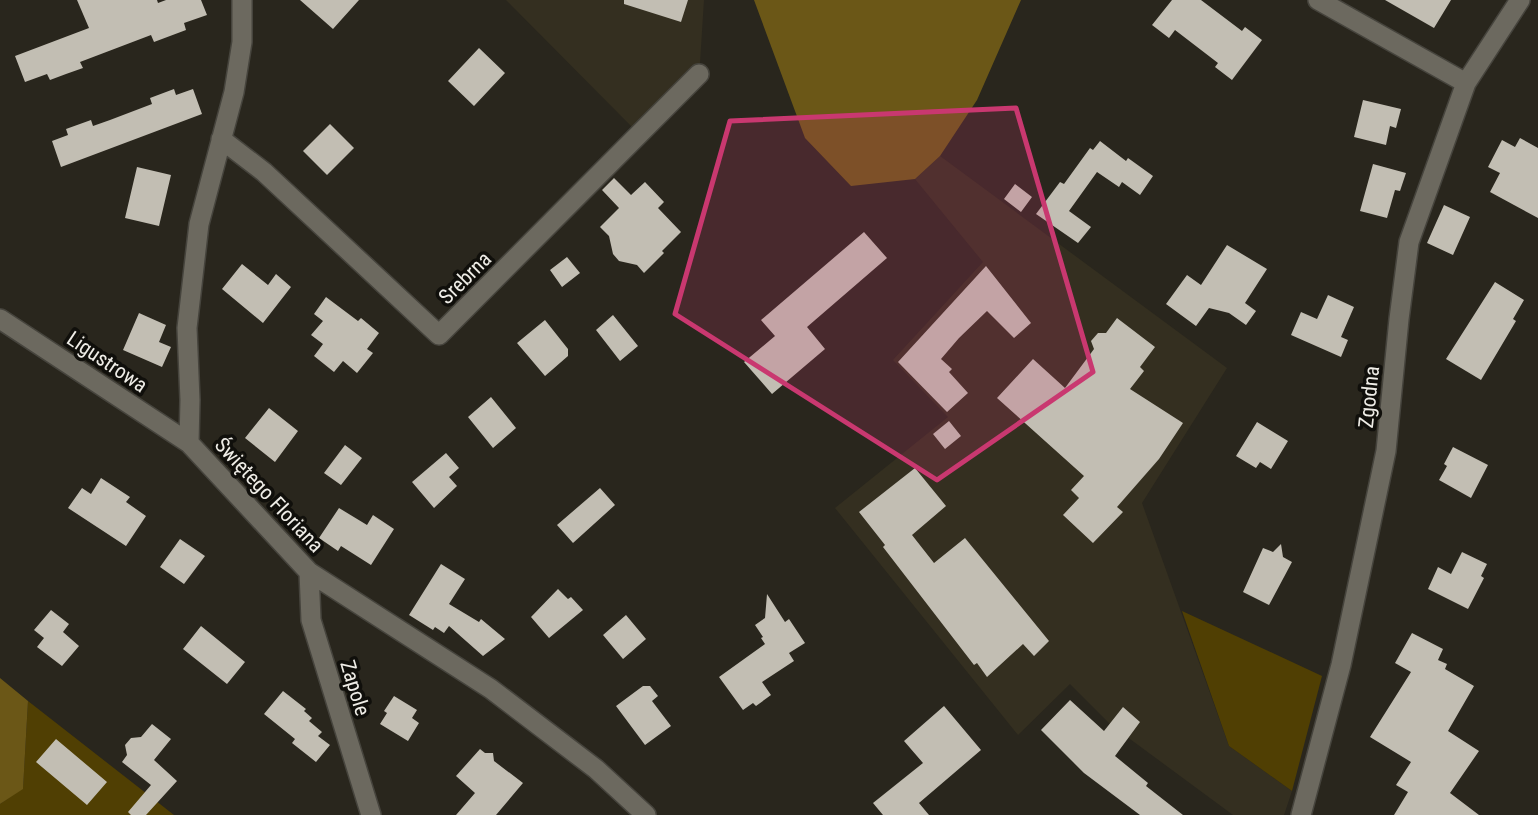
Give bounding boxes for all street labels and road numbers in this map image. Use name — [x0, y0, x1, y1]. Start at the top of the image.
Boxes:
street label: Srebrna — [434, 247, 496, 309]
street label: Ligustrowa — [62, 326, 152, 398]
street label: Zgodna — [1354, 365, 1384, 429]
street label: Świętego Floriana — [210, 433, 328, 557]
street label: Zapole — [335, 657, 375, 719]

